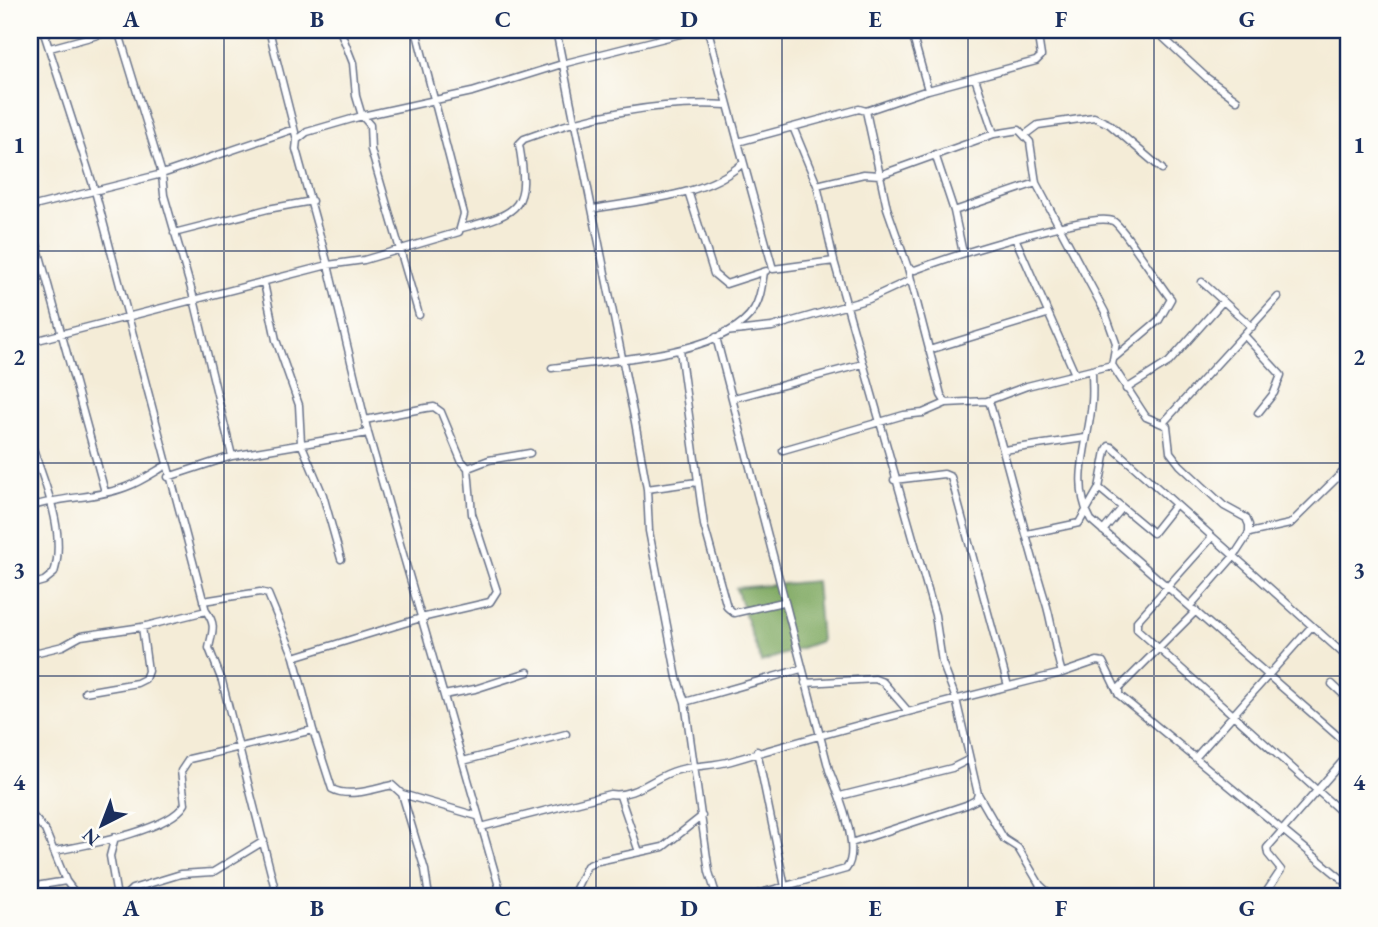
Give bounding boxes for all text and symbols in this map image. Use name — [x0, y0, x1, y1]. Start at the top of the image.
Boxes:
text: A — [122, 4, 140, 34]
text: B — [310, 4, 324, 34]
text: C — [495, 4, 511, 34]
text: D — [680, 4, 698, 34]
text: E — [868, 4, 882, 34]
text: F — [1055, 4, 1068, 34]
text: G — [1239, 4, 1255, 34]
text: 1 — [13, 130, 25, 160]
text: 1 — [1353, 130, 1365, 160]
text: 2 — [13, 342, 25, 372]
text: 2 — [1353, 342, 1365, 372]
text: 3 — [13, 555, 25, 585]
text: 3 — [1353, 555, 1365, 585]
text: 4 — [13, 767, 26, 797]
text: 4 — [1353, 767, 1366, 797]
north arrow — [66, 790, 136, 860]
text: N — [76, 822, 105, 852]
text: A — [122, 893, 140, 923]
text: B — [310, 893, 324, 923]
text: C — [495, 893, 511, 923]
text: D — [680, 893, 698, 923]
text: E — [868, 893, 882, 923]
text: F — [1055, 893, 1068, 923]
text: G — [1239, 893, 1255, 923]

